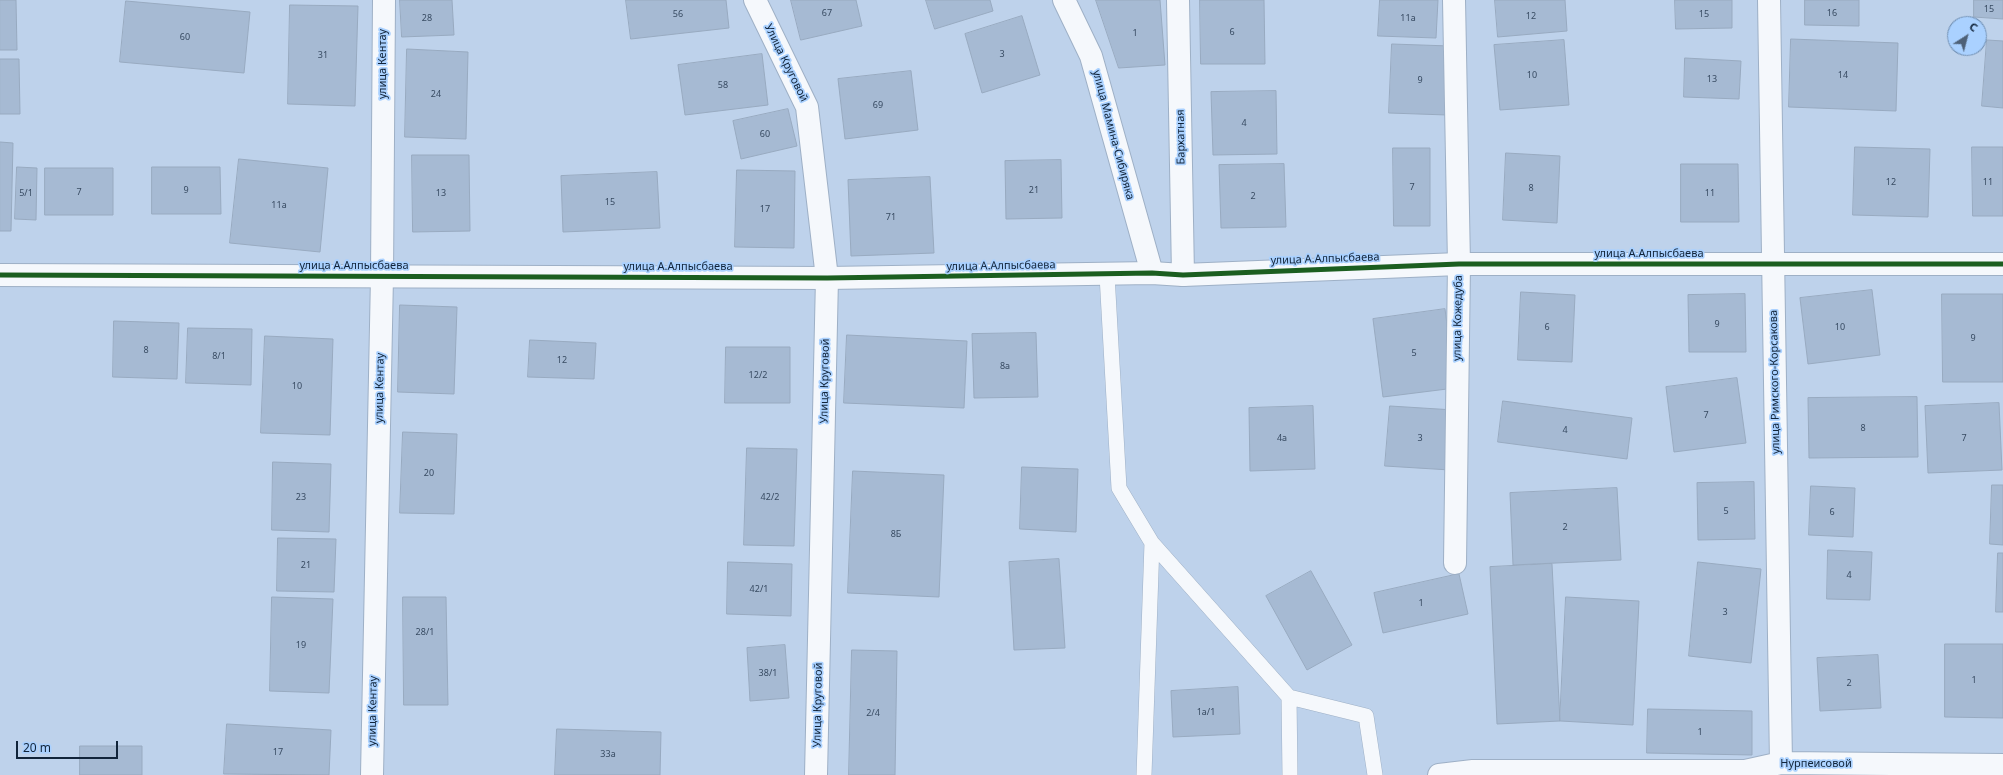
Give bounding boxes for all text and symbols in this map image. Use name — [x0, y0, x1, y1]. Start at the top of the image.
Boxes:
house number: 15 — [1984, 4, 1994, 14]
house number: 67 — [822, 8, 832, 18]
house number: 16 — [1827, 8, 1837, 18]
house number: 56 — [673, 9, 683, 19]
house number: 15 — [1699, 9, 1709, 19]
house number: 12 — [1526, 11, 1536, 21]
house number: 28 — [422, 13, 432, 23]
house number: 11а — [1400, 13, 1416, 23]
north arrow — [1947, 16, 1987, 56]
text: С — [1966, 19, 1981, 35]
street label: Улица Круговой — [761, 22, 811, 104]
house number: 6 — [1229, 27, 1235, 37]
house number: 1 — [1132, 28, 1138, 38]
street label: улица Кентау — [376, 29, 390, 99]
house number: 60 — [180, 32, 190, 42]
house number: 3 — [999, 49, 1005, 59]
house number: 31 — [318, 50, 328, 60]
street label: улица Мамина-Сибиряка — [1089, 69, 1137, 201]
house number: 10 — [1527, 70, 1537, 80]
house number: 14 — [1838, 70, 1848, 80]
house number: 13 — [1707, 74, 1717, 84]
house number: 9 — [1417, 75, 1423, 85]
house number: 58 — [718, 80, 728, 90]
house number: 24 — [431, 89, 441, 99]
house number: 69 — [873, 100, 883, 110]
street label: Бархатная — [1174, 109, 1188, 165]
house number: 4 — [1241, 118, 1247, 128]
house number: 60 — [760, 129, 770, 139]
house number: 12 — [1886, 177, 1896, 187]
house number: 11 — [1983, 177, 1993, 187]
house number: 7 — [1409, 182, 1415, 192]
house number: 8 — [1528, 183, 1534, 193]
house number: 9 — [183, 185, 189, 195]
house number: 21 — [1029, 185, 1039, 195]
house number: 7 — [76, 187, 82, 197]
house number: 5/1 — [19, 188, 33, 198]
house number: 13 — [436, 188, 446, 198]
house number: 11 — [1705, 188, 1715, 198]
house number: 2 — [1250, 191, 1256, 201]
house number: 15 — [605, 197, 615, 207]
house number: 11а — [271, 200, 287, 210]
house number: 17 — [760, 204, 770, 214]
house number: 71 — [886, 212, 896, 222]
street label: улица А.Алпысбаева — [1595, 247, 1703, 261]
street label: улица А.Алпысбаева — [1270, 251, 1380, 267]
street label: улица А.Алпысбаева — [946, 258, 1056, 274]
street label: улица А.Алпысбаева — [300, 259, 408, 273]
street label: улица А.Алпысбаева — [624, 260, 732, 274]
street label: улица Кожедуба — [1451, 275, 1465, 361]
street label: улица Римского-Корсакова — [1767, 310, 1783, 454]
house number: 9 — [1714, 319, 1720, 329]
house number: 6 — [1544, 322, 1550, 332]
house number: 10 — [1835, 322, 1845, 332]
house number: 9 — [1970, 333, 1976, 343]
street label: Улица Круговой — [818, 338, 832, 424]
house number: 8 — [143, 345, 149, 355]
house number: 5 — [1411, 348, 1417, 358]
house number: 8/1 — [212, 351, 226, 361]
street label: улица Кентау — [373, 353, 387, 423]
house number: 12 — [557, 355, 567, 365]
house number: 8а — [1000, 361, 1010, 371]
house number: 12/2 — [749, 370, 767, 380]
house number: 10 — [292, 381, 302, 391]
house number: 7 — [1703, 410, 1709, 420]
house number: 8 — [1860, 423, 1866, 433]
house number: 4 — [1562, 425, 1568, 435]
house number: 4а — [1277, 433, 1287, 443]
house number: 3 — [1417, 433, 1423, 443]
house number: 7 — [1961, 433, 1967, 443]
house number: 20 — [424, 468, 434, 478]
house number: 23 — [296, 492, 306, 502]
house number: 42/2 — [761, 492, 779, 502]
house number: 5 — [1723, 506, 1729, 516]
house number: 6 — [1829, 507, 1835, 517]
house number: 2 — [1562, 522, 1568, 532]
house number: 8Б — [891, 529, 901, 539]
house number: 21 — [301, 560, 311, 570]
house number: 4 — [1846, 570, 1852, 580]
house number: 42/1 — [750, 584, 768, 594]
house number: 1 — [1418, 598, 1424, 608]
house number: 3 — [1722, 607, 1728, 617]
house number: 28/1 — [416, 627, 434, 637]
house number: 19 — [296, 640, 306, 650]
street label: Улица Круговой — [811, 662, 825, 748]
house number: 38/1 — [759, 668, 777, 678]
house number: 1 — [1971, 675, 1977, 685]
street label: улица Кентау — [366, 676, 380, 746]
house number: 2 — [1846, 678, 1852, 688]
house number: 1а/1 — [1197, 707, 1215, 717]
house number: 2/4 — [866, 708, 880, 718]
house number: 1 — [1697, 727, 1703, 737]
scale bar — [18, 733, 120, 759]
text: 20 m — [23, 739, 51, 756]
house number: 17 — [273, 747, 283, 757]
house number: 33а — [600, 749, 616, 759]
street label: Нурпеисовой — [1780, 757, 1852, 771]

